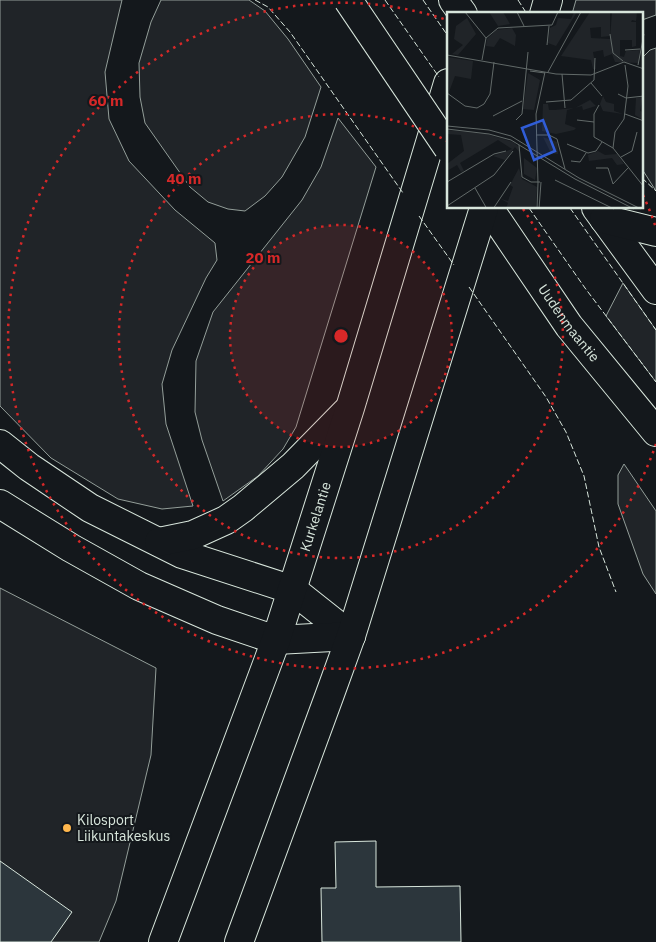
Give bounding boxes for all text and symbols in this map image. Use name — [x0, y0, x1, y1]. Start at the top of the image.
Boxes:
inset map — [447, 12, 644, 209]
text: 60 m — [89, 91, 123, 110]
text: 40 m — [167, 169, 201, 188]
text: 20 m — [246, 248, 280, 267]
street label: Uudenmaantie — [534, 281, 604, 366]
centre of rings — [332, 327, 350, 345]
street label: Kurkelantie — [296, 479, 335, 554]
place label: Kilosport Liikuntakeskus — [77, 811, 170, 845]
marker: Kilosport Liikuntakeskus — [61, 822, 73, 834]

